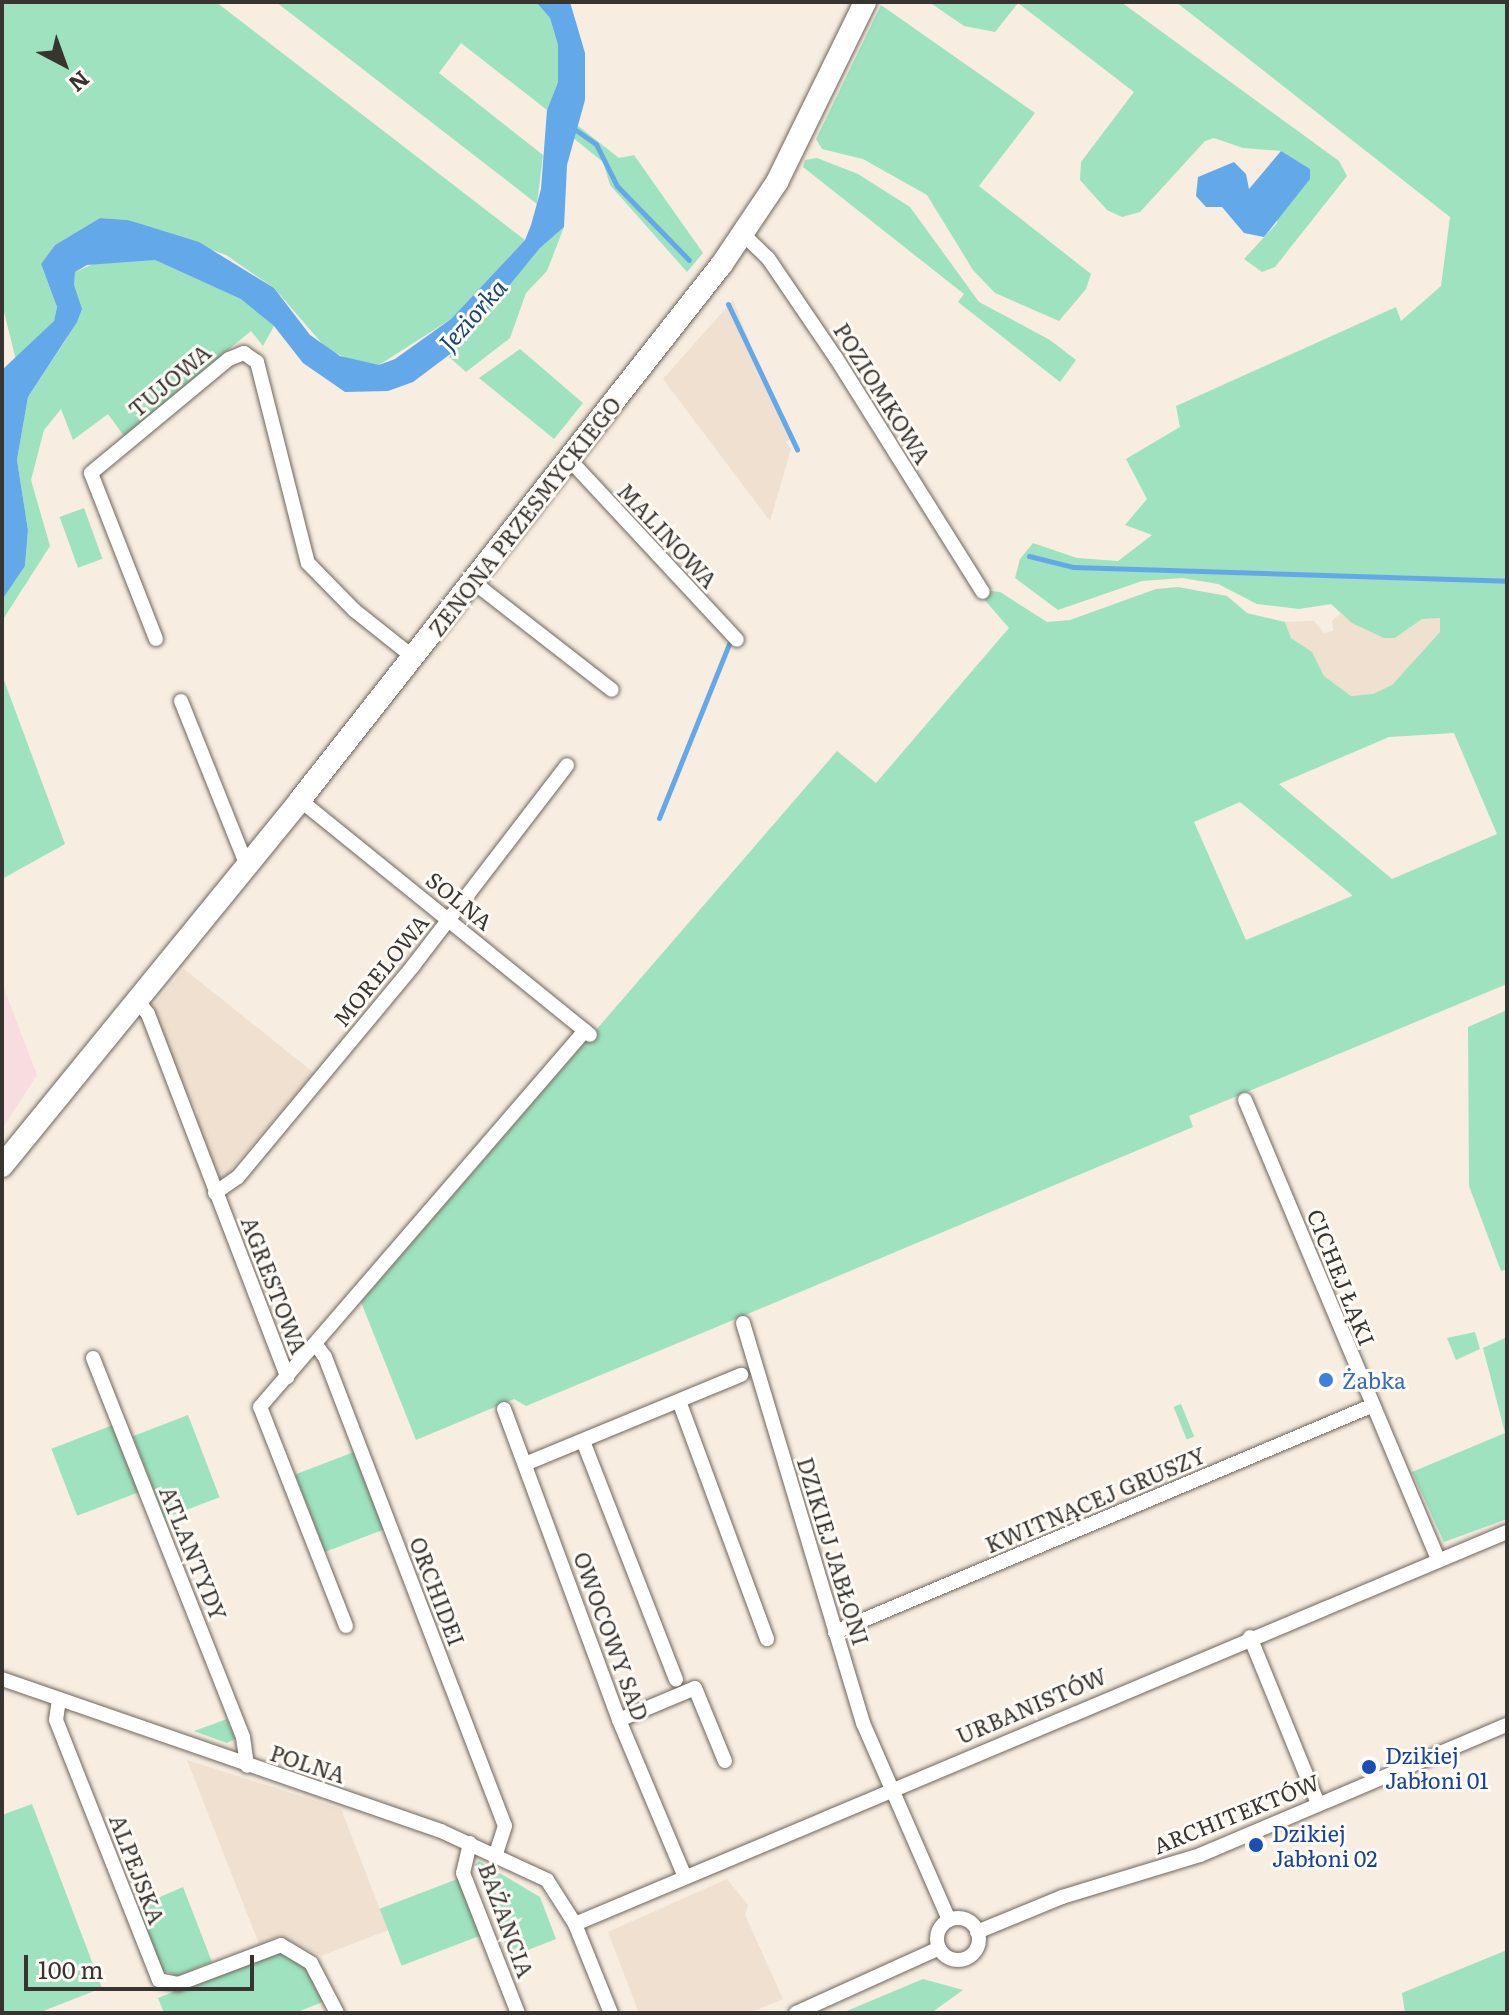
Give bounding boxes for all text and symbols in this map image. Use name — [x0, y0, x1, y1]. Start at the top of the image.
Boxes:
north arrow — [24, 24, 104, 104]
text: N — [62, 64, 98, 101]
water label: Jeziorka — [432, 272, 512, 356]
street label: POZIOMKOWA — [829, 318, 937, 468]
street label: TUJOWA — [123, 338, 215, 422]
street label: ZENONA PRZESMYCKIEGO — [422, 391, 626, 641]
street label: MALINOWA — [613, 477, 723, 593]
street label: SOLNA — [422, 865, 498, 935]
street label: MORELOWA — [327, 909, 433, 1031]
street label: CICHEJ ŁĄKI — [1303, 1205, 1381, 1349]
street label: AGRESTOWA — [237, 1213, 313, 1357]
place label: Żabka — [1342, 1367, 1406, 1393]
marker: Żabka — [1317, 1371, 1335, 1389]
street label: KWITNĄCEJ GRUSZY — [981, 1441, 1209, 1557]
street label: DZIKIEJ JABŁONI — [793, 1454, 875, 1648]
street label: ATLANTYDY — [155, 1482, 233, 1624]
street label: ORCHIDEI — [405, 1533, 471, 1649]
street label: OWOCOWY SAD — [569, 1548, 655, 1724]
street label: URBANISTÓW — [952, 1661, 1110, 1749]
street label: POLNA — [267, 1738, 349, 1788]
place label: Dzikiej Jabłoni 01 — [1385, 1741, 1488, 1792]
marker: Dzikiej Jabłoni 01 — [1360, 1758, 1378, 1776]
street label: ARCHITEKTÓW — [1149, 1768, 1323, 1858]
street label: ALPEJSKA — [105, 1811, 171, 1927]
place label: Dzikiej Jabłoni 02 — [1272, 1819, 1377, 1870]
marker: Dzikiej Jabłoni 02 — [1247, 1836, 1265, 1854]
street label: BAŻANCIA — [474, 1859, 540, 1981]
scale bar — [28, 1939, 258, 1989]
text: 100 m — [38, 1951, 104, 1986]

